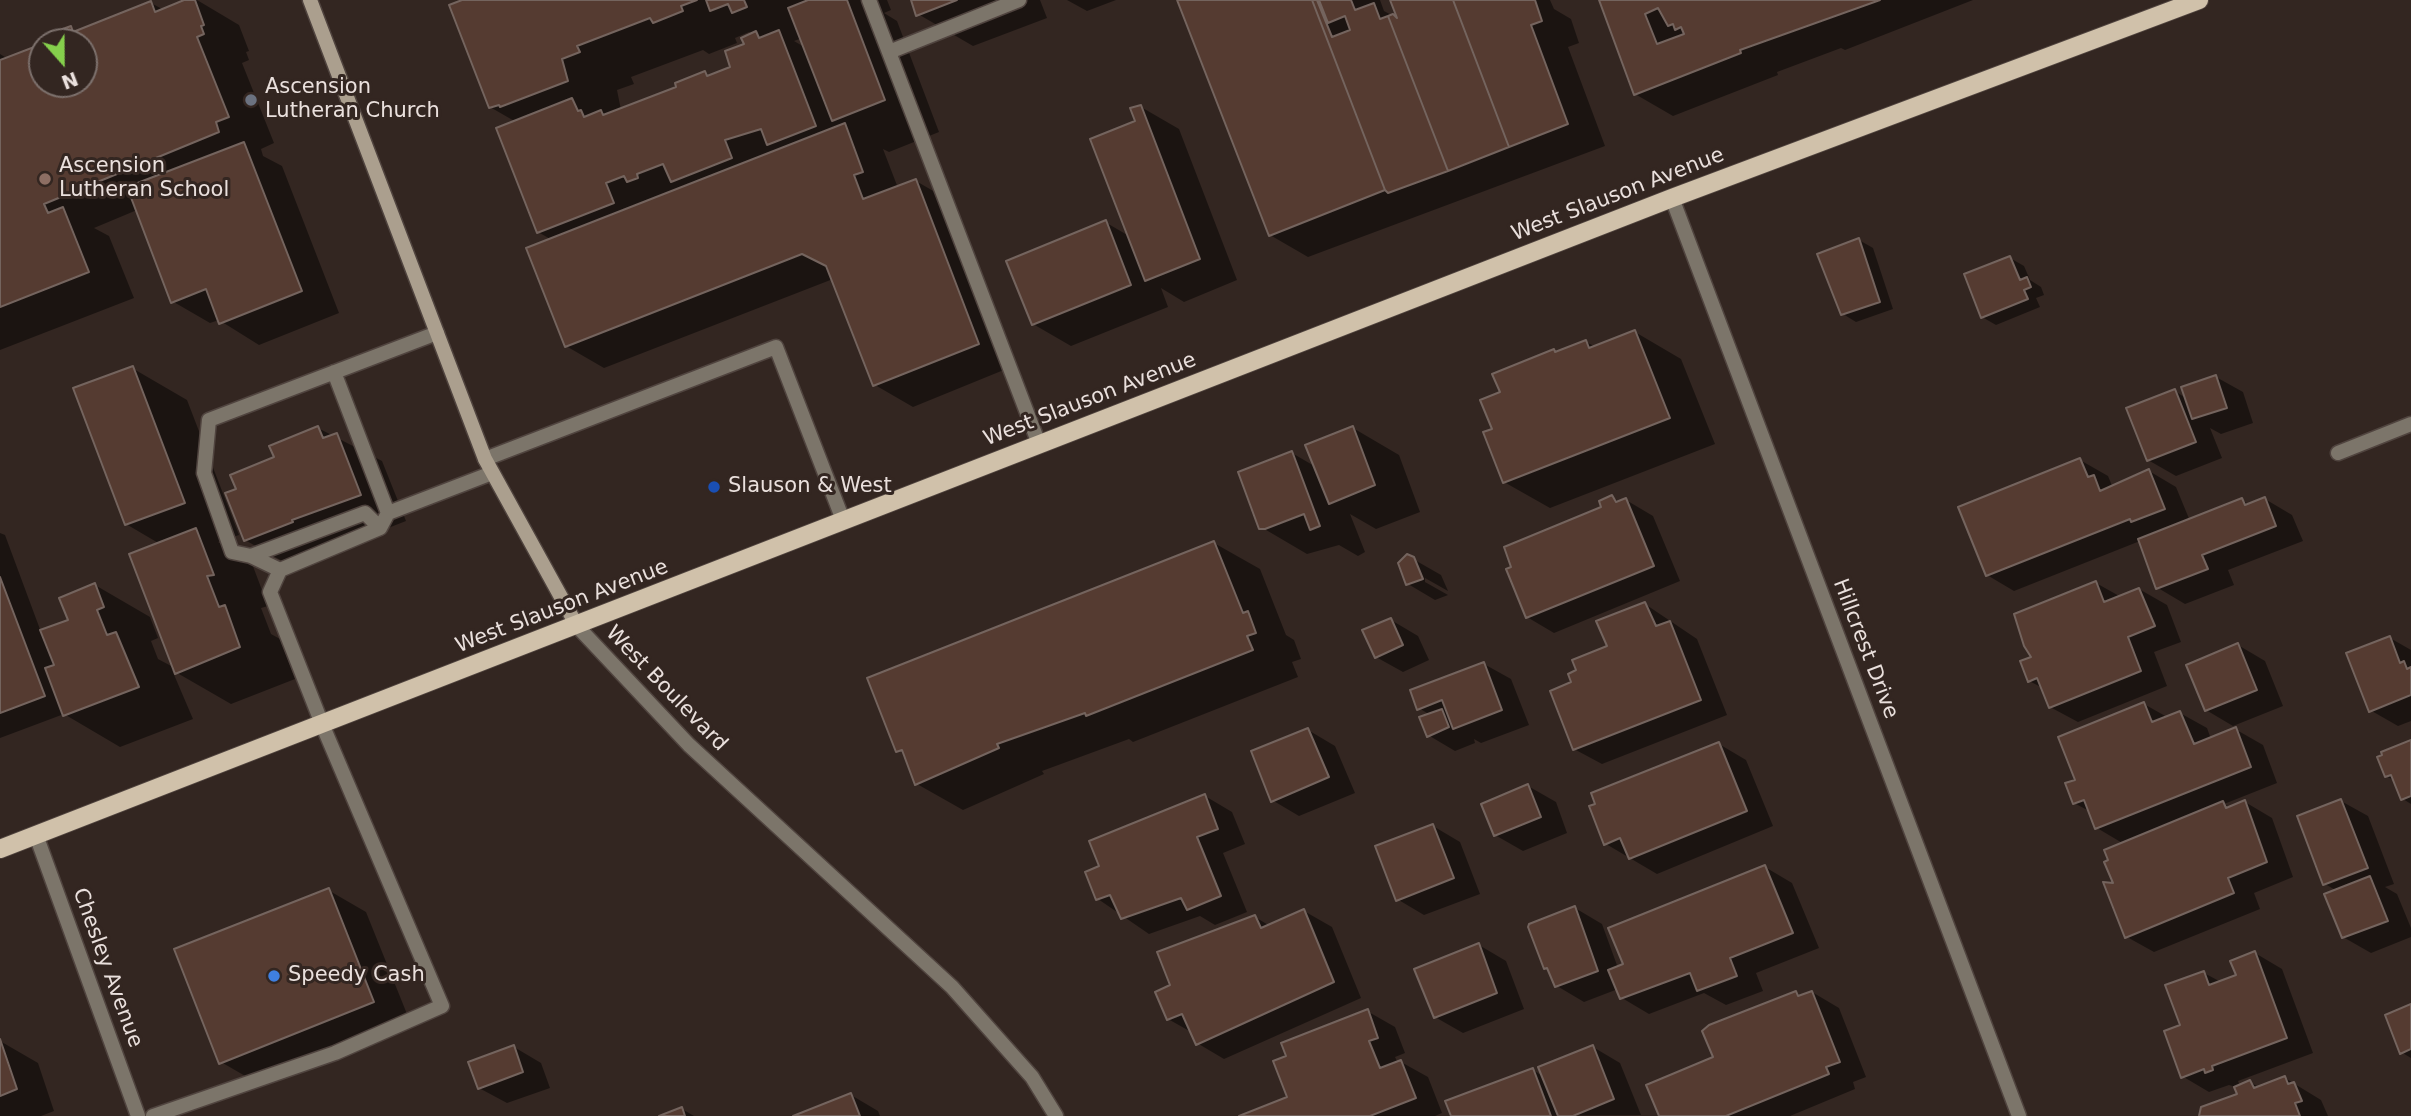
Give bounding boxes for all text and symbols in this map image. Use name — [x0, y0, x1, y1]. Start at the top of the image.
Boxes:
north arrow — [28, 28, 98, 98]
text: N — [58, 68, 81, 94]
place label: Ascension Lutheran Church — [265, 75, 440, 125]
marker: Ascension Lutheran Church — [243, 92, 259, 108]
street label: West Slauson Avenue — [1508, 143, 1728, 247]
place label: Ascension Lutheran School — [59, 154, 229, 204]
marker: Ascension Lutheran School — [37, 171, 53, 187]
street label: West Slauson Avenue — [980, 348, 1200, 452]
place label: Slauson & West — [728, 474, 892, 500]
marker: Slauson & West — [706, 479, 722, 495]
street label: West Slauson Avenue — [452, 555, 672, 659]
street label: Hillcrest Drive — [1827, 576, 1903, 722]
street label: West Boulevard — [600, 621, 732, 757]
street label: Chesley Avenue — [66, 885, 148, 1051]
place label: Speedy Cash — [288, 963, 425, 989]
marker: Speedy Cash — [266, 968, 282, 984]

